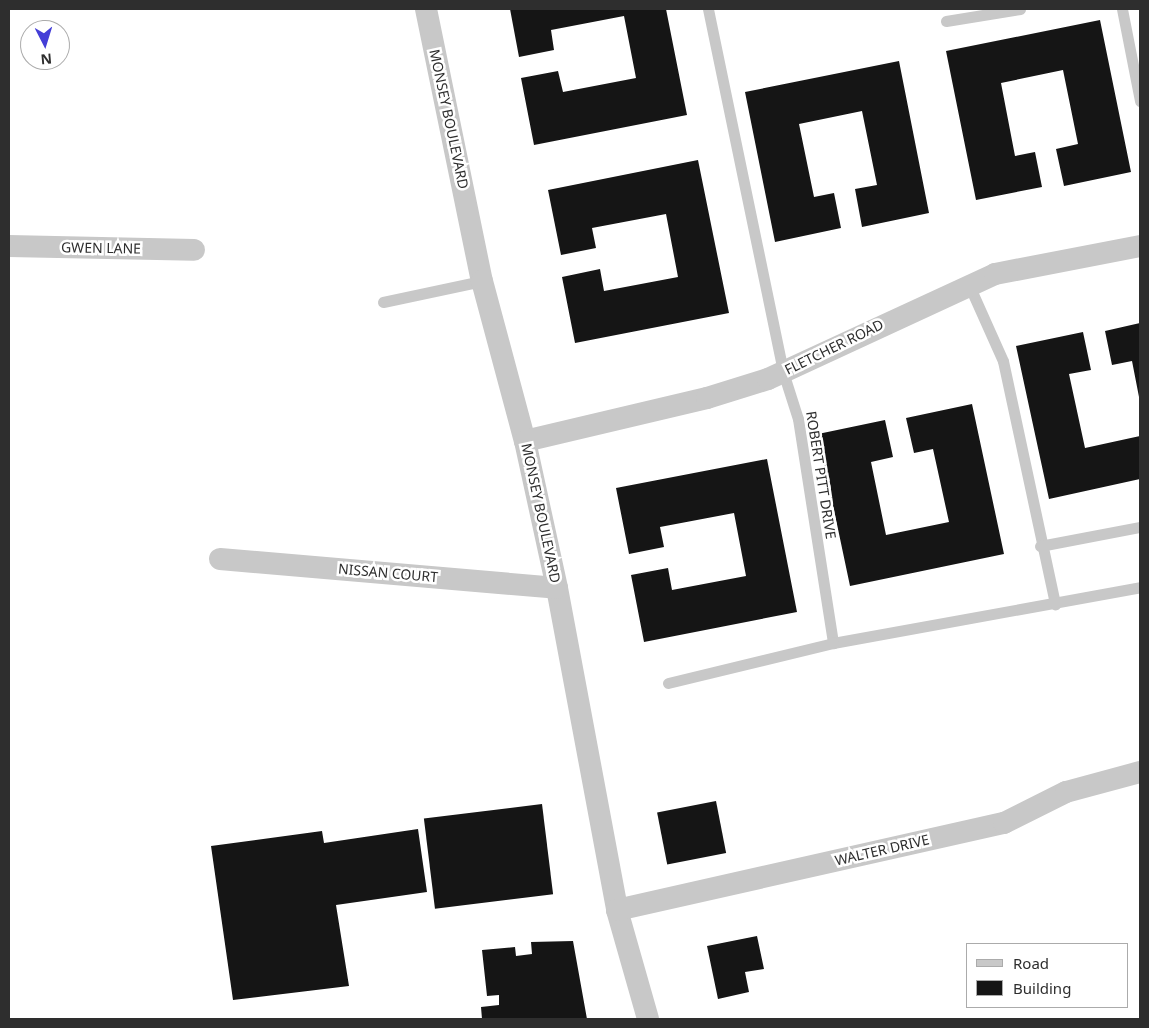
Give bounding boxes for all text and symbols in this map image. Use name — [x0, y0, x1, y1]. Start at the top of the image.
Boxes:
north arrow — [20, 20, 70, 70]
street label: MONSEY BOULEVARD — [426, 48, 472, 190]
text: N — [40, 49, 53, 69]
street label: GWEN LANE — [61, 239, 141, 257]
street label: FLETCHER ROAD — [782, 316, 886, 378]
street label: ROBERT PITT DRIVE — [803, 410, 839, 540]
street label: MONSEY BOULEVARD — [518, 442, 564, 584]
street label: NISSAN COURT — [337, 560, 439, 586]
street label: WALTER DRIVE — [833, 831, 931, 869]
legend — [966, 943, 1129, 1008]
text: Road — [1013, 953, 1049, 973]
text: Building — [1013, 978, 1071, 998]

